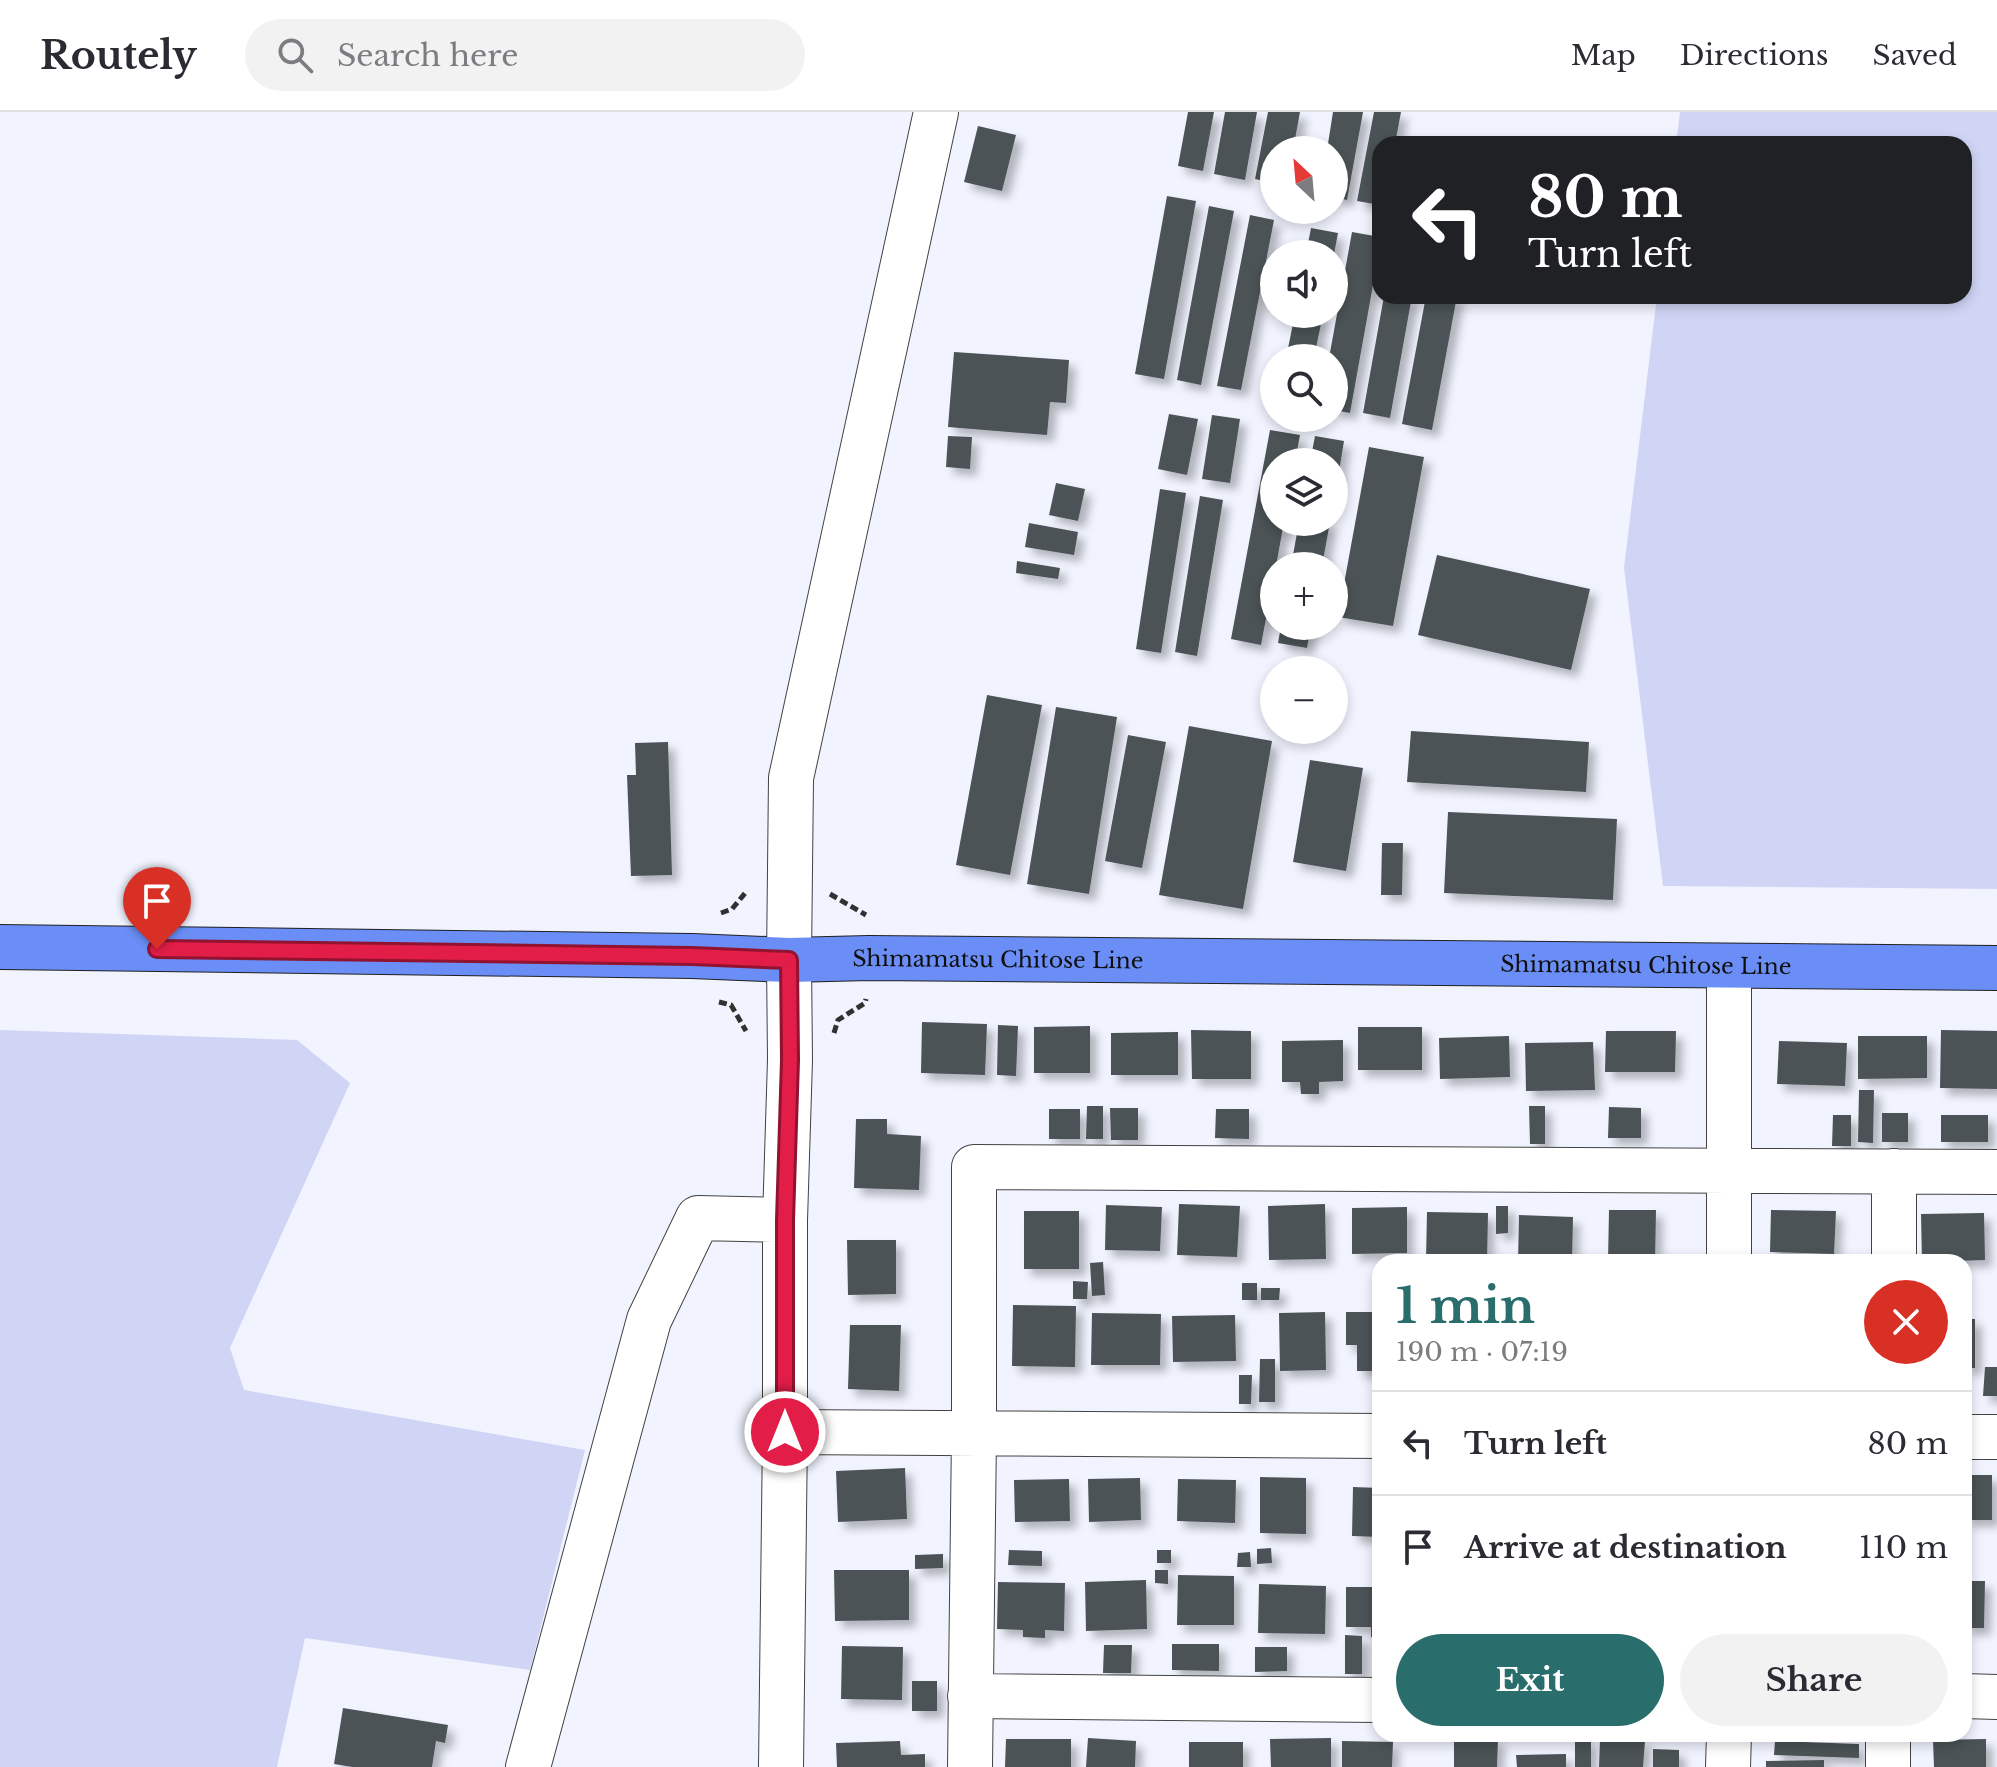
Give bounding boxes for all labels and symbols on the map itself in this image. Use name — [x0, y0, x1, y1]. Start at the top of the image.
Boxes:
north arrow — [1260, 136, 1348, 224]
pin — [123, 867, 191, 949]
street label: Shimamatsu Chitose Line — [852, 944, 1144, 974]
street label: Shimamatsu Chitose Line — [1500, 950, 1791, 980]
position arrow — [743, 1390, 827, 1474]

